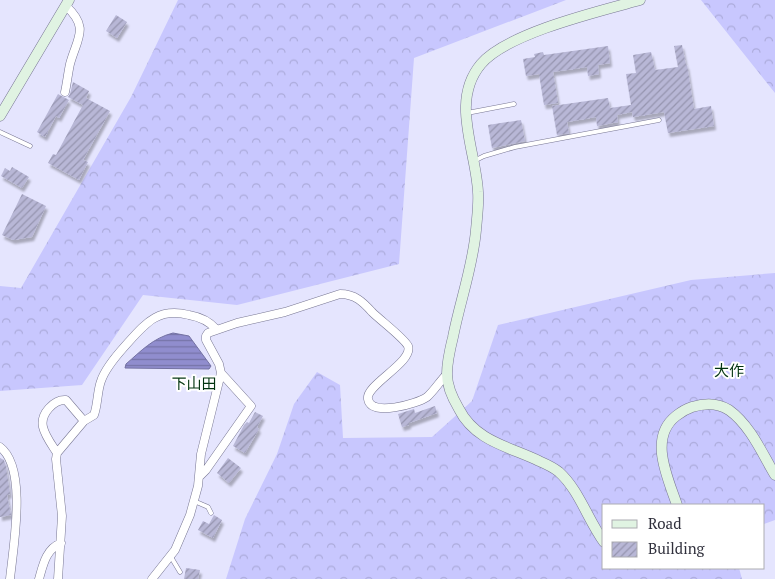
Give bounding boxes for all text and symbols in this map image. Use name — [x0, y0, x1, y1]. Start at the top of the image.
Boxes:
district label: 大作 — [714, 360, 744, 380]
district label: 下山田 — [171, 373, 217, 393]
legend — [602, 504, 765, 569]
text: Road — [648, 513, 681, 533]
text: Building — [648, 538, 706, 558]

